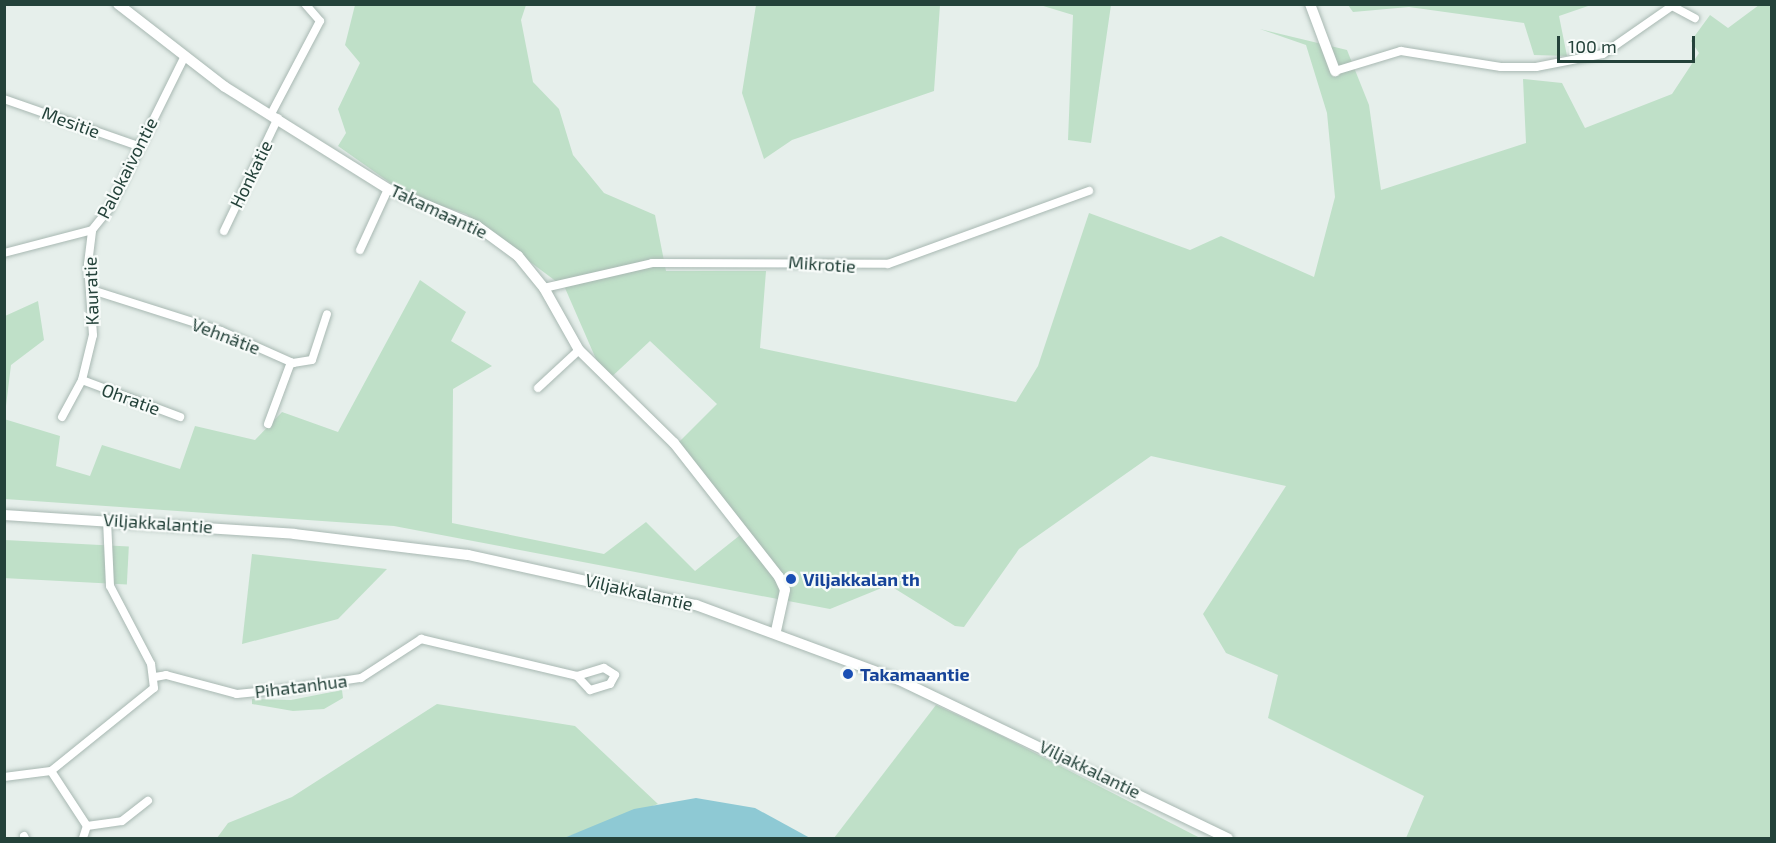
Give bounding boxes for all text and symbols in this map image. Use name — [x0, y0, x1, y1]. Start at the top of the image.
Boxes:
scale bar — [1560, 24, 1698, 62]
text: 100 m — [1568, 35, 1617, 57]
street label: Mesitie — [39, 102, 103, 142]
street label: Palokaivontie — [92, 114, 162, 222]
street label: Honkatie — [225, 137, 277, 211]
street label: Takamaantie — [387, 179, 491, 243]
street label: Mikrotie — [788, 251, 856, 277]
street label: Kauratie — [79, 256, 103, 326]
street label: Vehnätie — [189, 313, 263, 359]
street label: Ohratie — [99, 378, 163, 420]
street label: Viljakkalantie — [102, 508, 214, 538]
place label: Viljakkalan th — [803, 568, 920, 590]
street label: Viljakkalantie — [583, 569, 695, 615]
marker: Viljakkalan th — [784, 572, 798, 586]
place label: Takamaantie — [860, 663, 970, 685]
marker: Takamaantie — [841, 667, 855, 681]
street label: Pihatanhua — [253, 670, 349, 702]
street label: Viljakkalantie — [1036, 735, 1144, 803]

